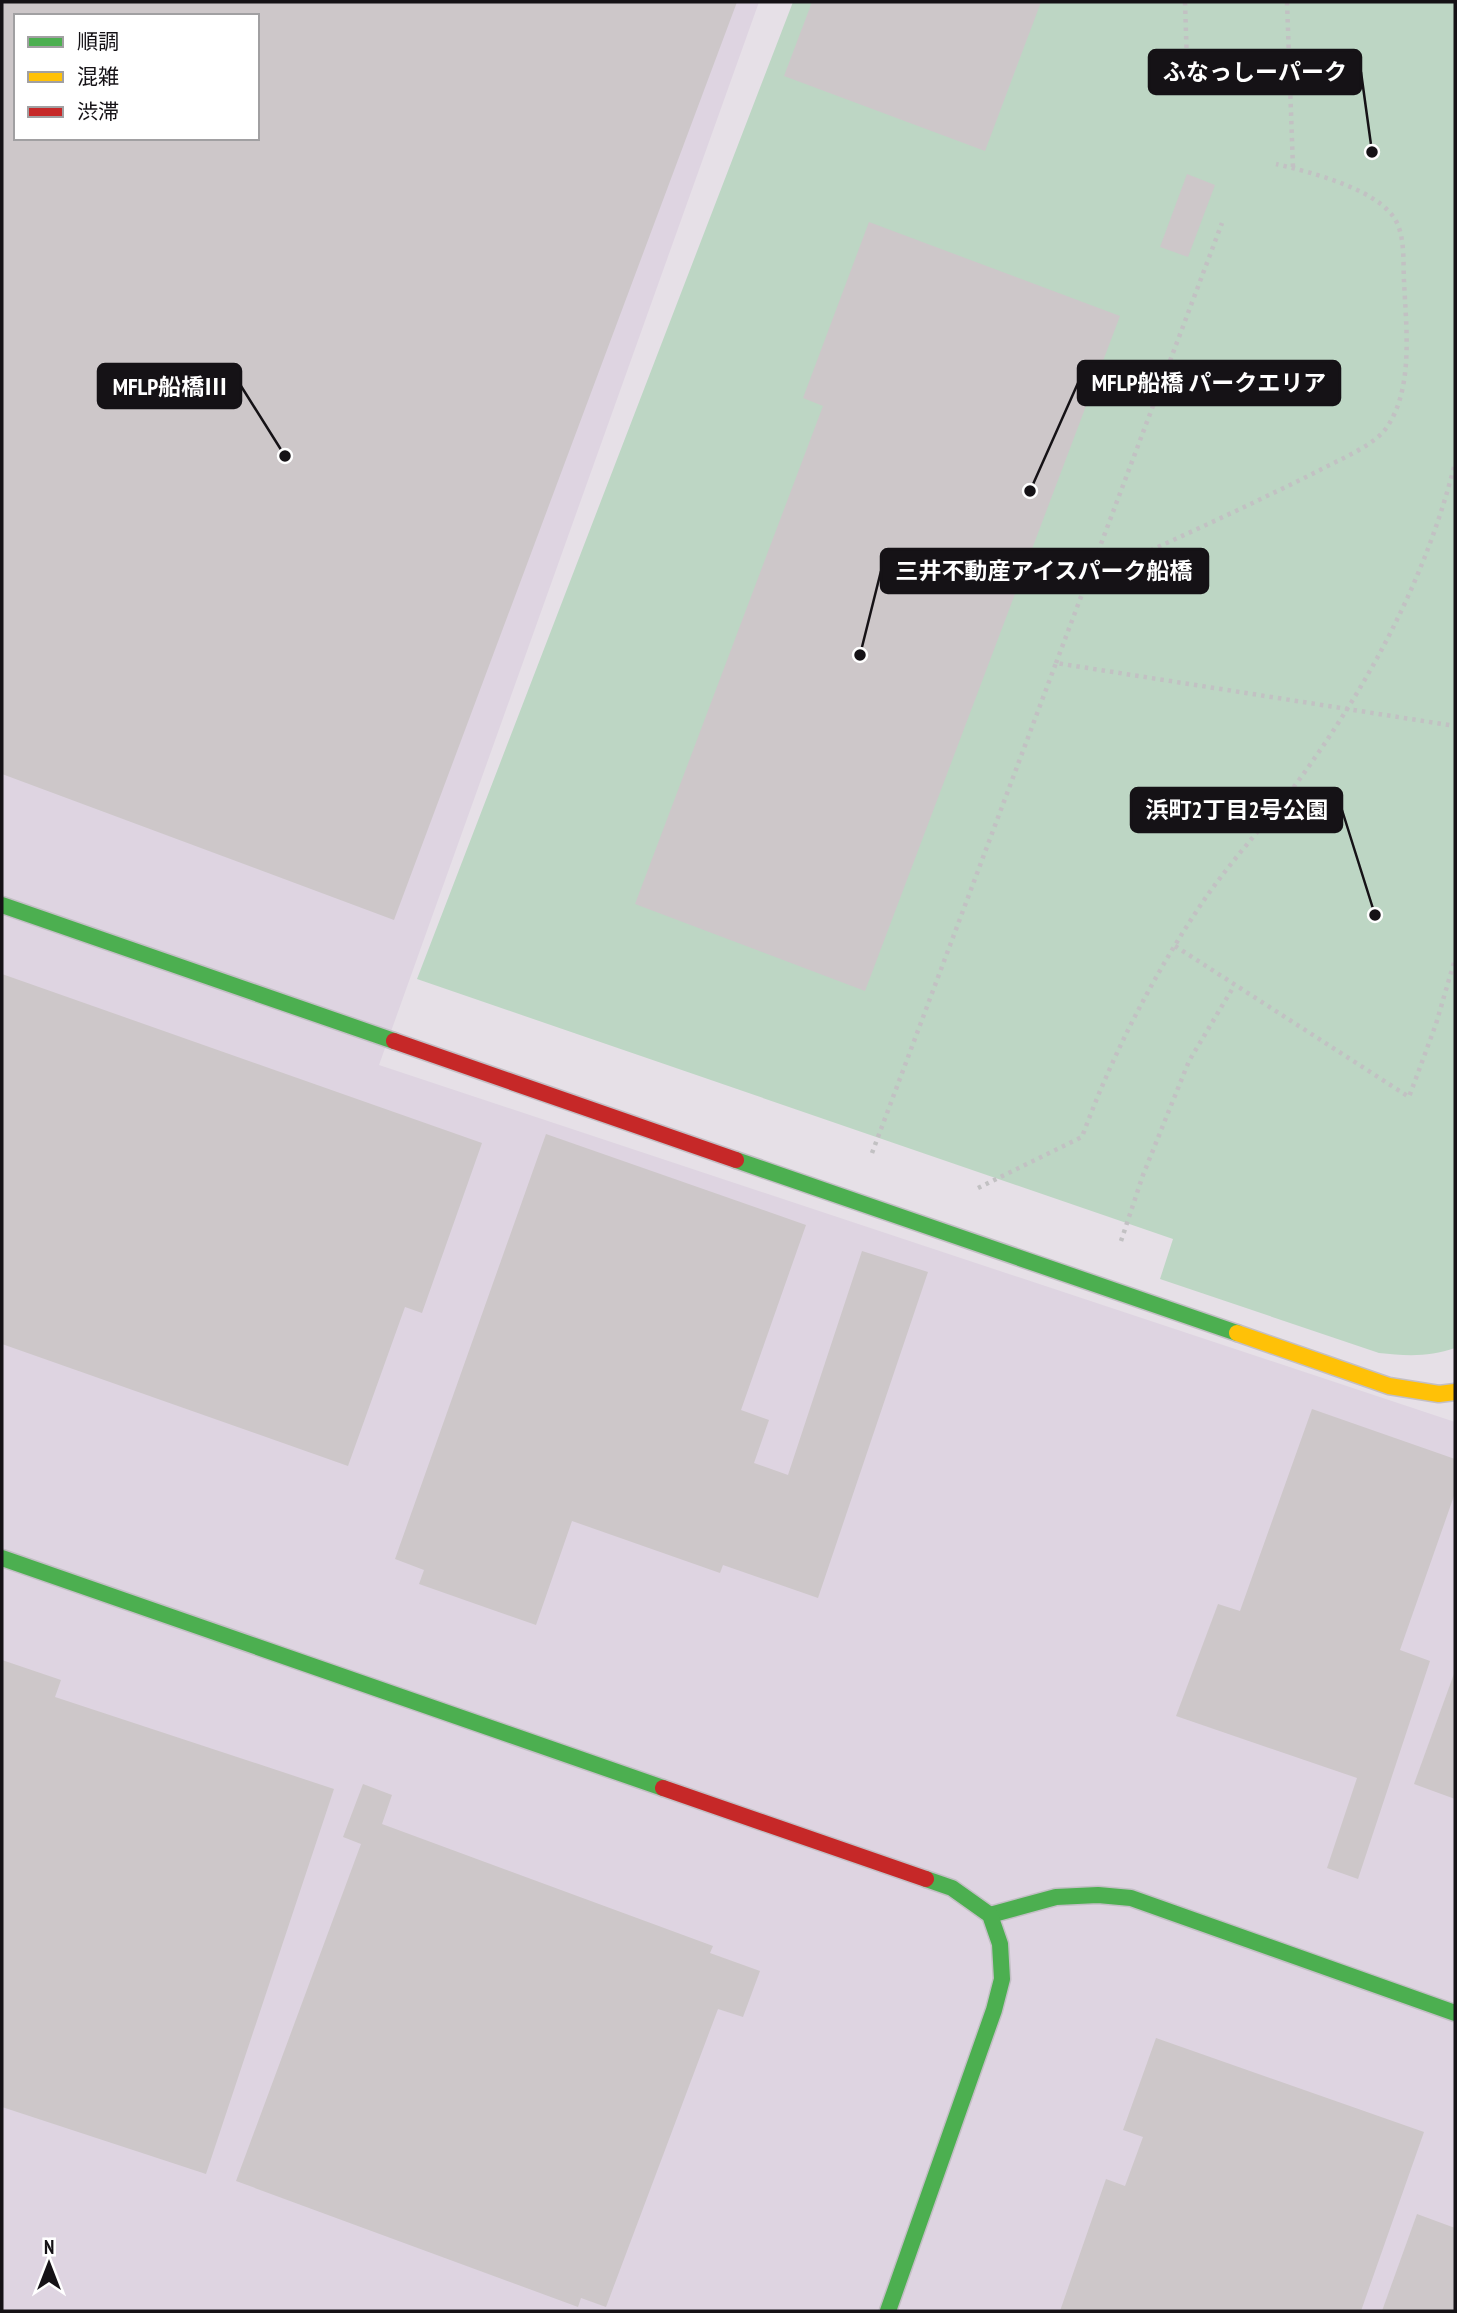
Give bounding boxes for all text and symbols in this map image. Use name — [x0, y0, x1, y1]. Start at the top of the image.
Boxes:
legend — [14, 14, 259, 140]
text: 順調 — [77, 28, 119, 55]
callout: ふなっしーパーク — [1149, 50, 1361, 94]
text: ふなっしーパーク — [1163, 57, 1347, 86]
text: 混雑 — [77, 63, 119, 90]
text: 渋滞 — [77, 98, 119, 125]
callout: MFLP船橋 パークエリア — [1078, 361, 1340, 405]
callout: MFLP船橋Ⅲ — [98, 364, 241, 408]
text: MFLP船橋 パークエリア — [1092, 368, 1326, 397]
text: MFLP船橋Ⅲ — [113, 372, 227, 401]
callout: 三井不動産アイスパーク船橋 — [881, 549, 1208, 593]
text: 三井不動産アイスパーク船橋 — [895, 556, 1193, 585]
callout: 浜町2丁目2号公園 — [1131, 788, 1342, 832]
text: 浜町2丁目2号公園 — [1146, 795, 1329, 824]
north arrow — [14, 2229, 84, 2299]
text: N — [44, 2235, 54, 2259]

